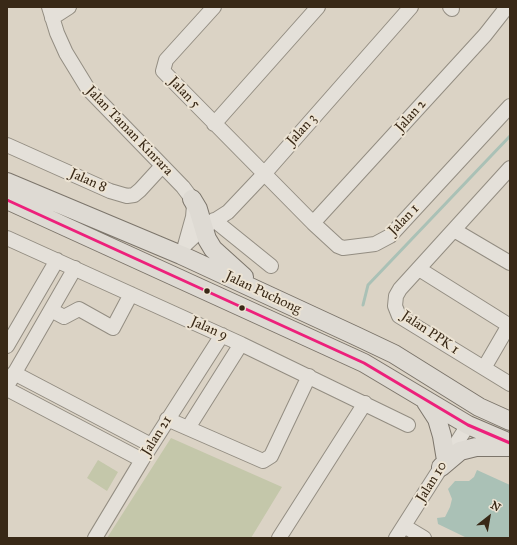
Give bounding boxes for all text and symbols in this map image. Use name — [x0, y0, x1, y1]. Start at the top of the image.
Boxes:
street label: Jalan 5 — [165, 73, 203, 113]
street label: Jalan Taman Kinrara — [82, 83, 176, 179]
street label: Jalan 2 — [392, 96, 430, 136]
street label: Jalan 3 — [283, 111, 321, 149]
street label: Jalan 8 — [67, 165, 109, 197]
street label: Jalan 1 — [385, 201, 423, 239]
street label: Jalan Puchong — [222, 268, 304, 318]
unlabelled marker — [202, 286, 212, 296]
unlabelled marker — [237, 303, 247, 313]
street label: Jalan PPK 1 — [398, 308, 462, 358]
street label: Jalan 9 — [188, 313, 230, 345]
street label: Jalan 21 — [138, 413, 176, 459]
street label: Jalan 10 — [413, 458, 451, 506]
north arrow — [469, 497, 509, 537]
text: N — [488, 498, 503, 514]

